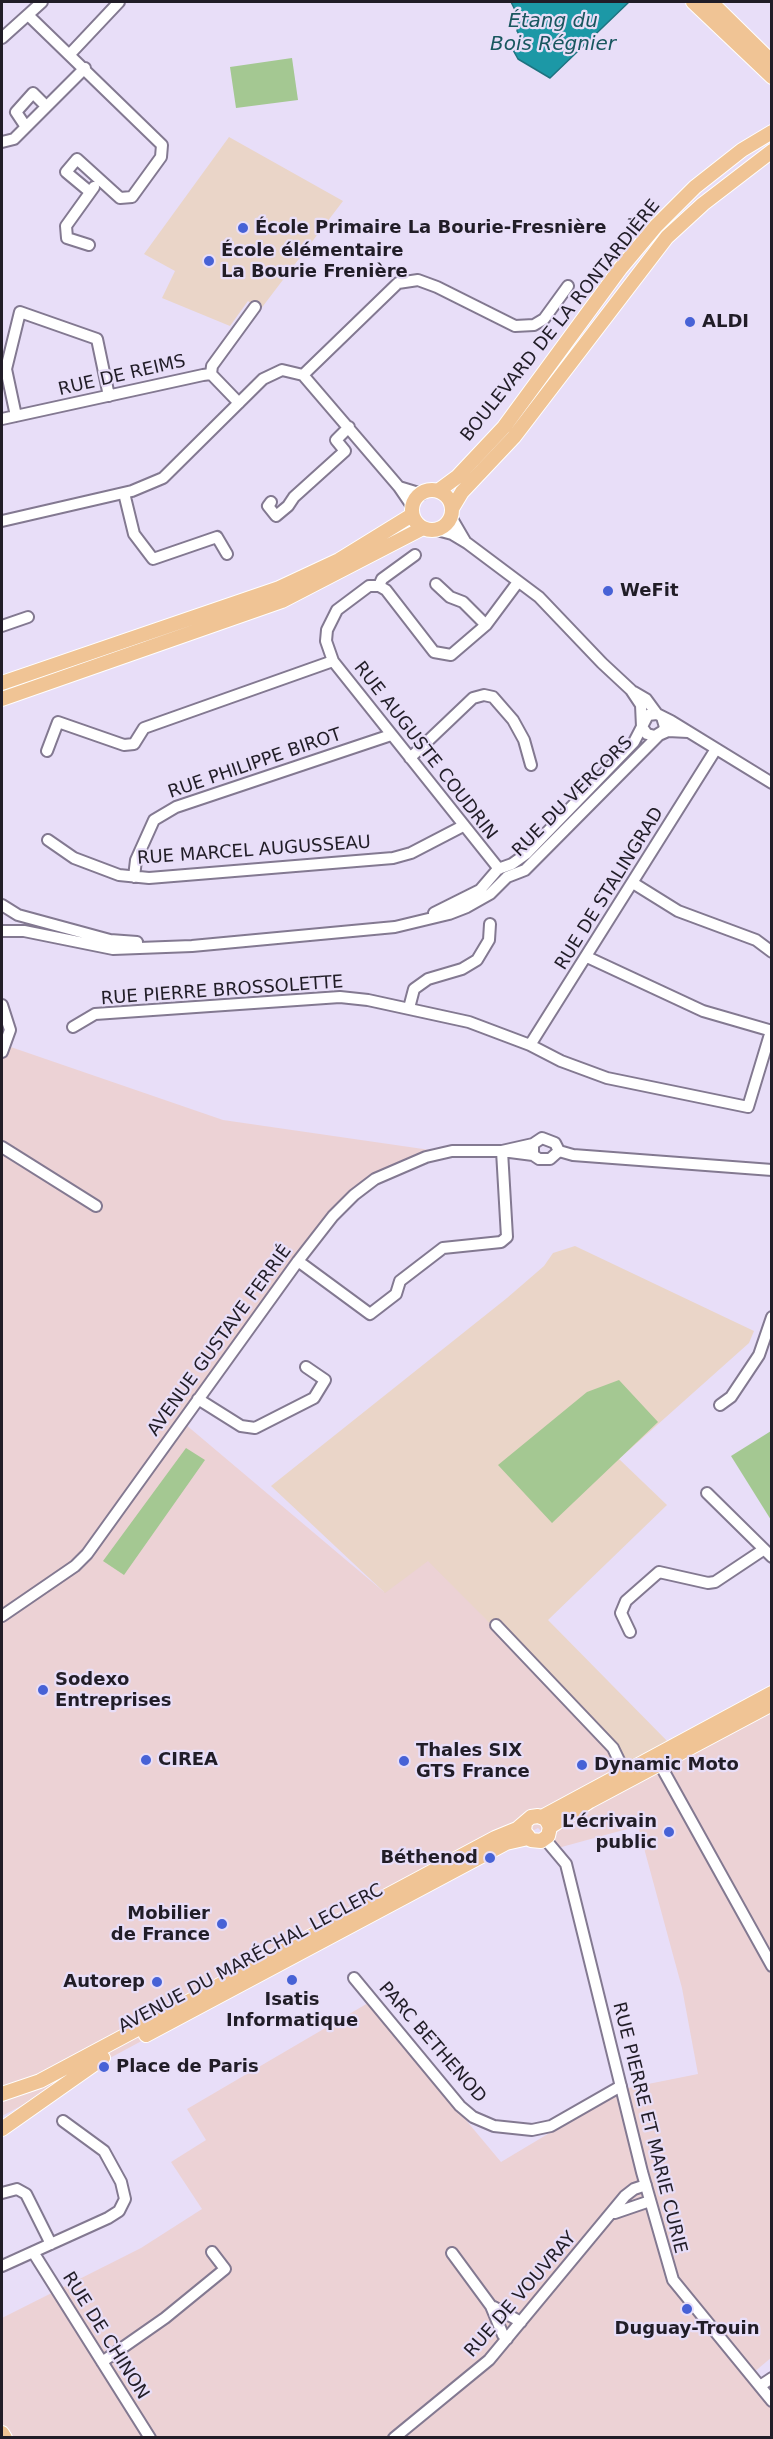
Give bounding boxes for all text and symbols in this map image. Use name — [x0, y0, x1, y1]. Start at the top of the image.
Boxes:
water label: Étang du Bois Régnier — [490, 10, 616, 57]
street label: BOULEVARD DE LA RONTARDIÈRE — [457, 196, 665, 446]
place label: École Primaire La Bourie-Fresnière — [255, 217, 606, 239]
marker: École Primaire La Bourie-Fresnière — [236, 221, 250, 235]
place label: École élémentaire La Bourie Frenière — [221, 240, 408, 282]
marker: École élémentaire La Bourie Frenière — [202, 254, 216, 268]
place label: ALDI — [702, 311, 749, 333]
marker: ALDI — [683, 315, 697, 329]
street label: RUE DE REIMS — [56, 351, 188, 401]
place label: WeFit — [620, 580, 678, 602]
marker: WeFit — [601, 584, 615, 598]
street label: RUE AUGUSTE COUDRIN — [349, 658, 501, 844]
street label: RUE PHILIPPE BIROT — [165, 724, 345, 804]
street label: RUE DU VERCORS — [508, 732, 638, 862]
street label: RUE DE STALINGRAD — [551, 804, 669, 974]
street label: RUE MARCEL AUGUSSEAU — [136, 832, 372, 870]
street label: RUE PIERRE BROSSOLETTE — [100, 972, 344, 1010]
street label: AVENUE GUSTAVE FERRIÉ — [143, 1241, 297, 1441]
place label: Sodexo Entreprises — [55, 1669, 171, 1712]
marker: Sodexo Entreprises — [36, 1683, 50, 1697]
place label: Thales SIX GTS France — [416, 1740, 530, 1782]
place label: CIREA — [158, 1749, 218, 1771]
marker: CIREA — [139, 1753, 153, 1767]
marker: Thales SIX GTS France — [397, 1754, 411, 1768]
place label: Dynamic Moto — [594, 1754, 739, 1776]
marker: Dynamic Moto — [575, 1758, 589, 1772]
place label: L’écrivain public — [562, 1811, 657, 1854]
marker: L’écrivain public — [662, 1825, 676, 1839]
place label: Béthenod — [380, 1847, 478, 1869]
marker: Béthenod — [483, 1851, 497, 1865]
street label: AVENUE DU MARÉCHAL LECLERC — [115, 1880, 387, 2038]
place label: Mobilier de France — [111, 1903, 210, 1946]
marker: Mobilier de France — [215, 1917, 229, 1931]
place label: Autorep — [63, 1971, 145, 1993]
marker: Isatis Informatique — [285, 1973, 299, 1987]
marker: Autorep — [150, 1975, 164, 1989]
street label: PARC BETHENOD — [374, 1978, 490, 2108]
place label: Isatis Informatique — [226, 1989, 358, 2032]
street label: RUE PIERRE ET MARIE CURIE — [607, 2000, 691, 2256]
place label: Place de Paris — [116, 2056, 259, 2078]
marker: Place de Paris — [97, 2060, 111, 2074]
street label: RUE DE VOUVRAY — [461, 2228, 581, 2362]
street label: RUE DE CHINON — [57, 2268, 153, 2404]
marker: Duguay-Trouin — [680, 2302, 694, 2316]
place label: Duguay-Trouin — [615, 2318, 759, 2340]

